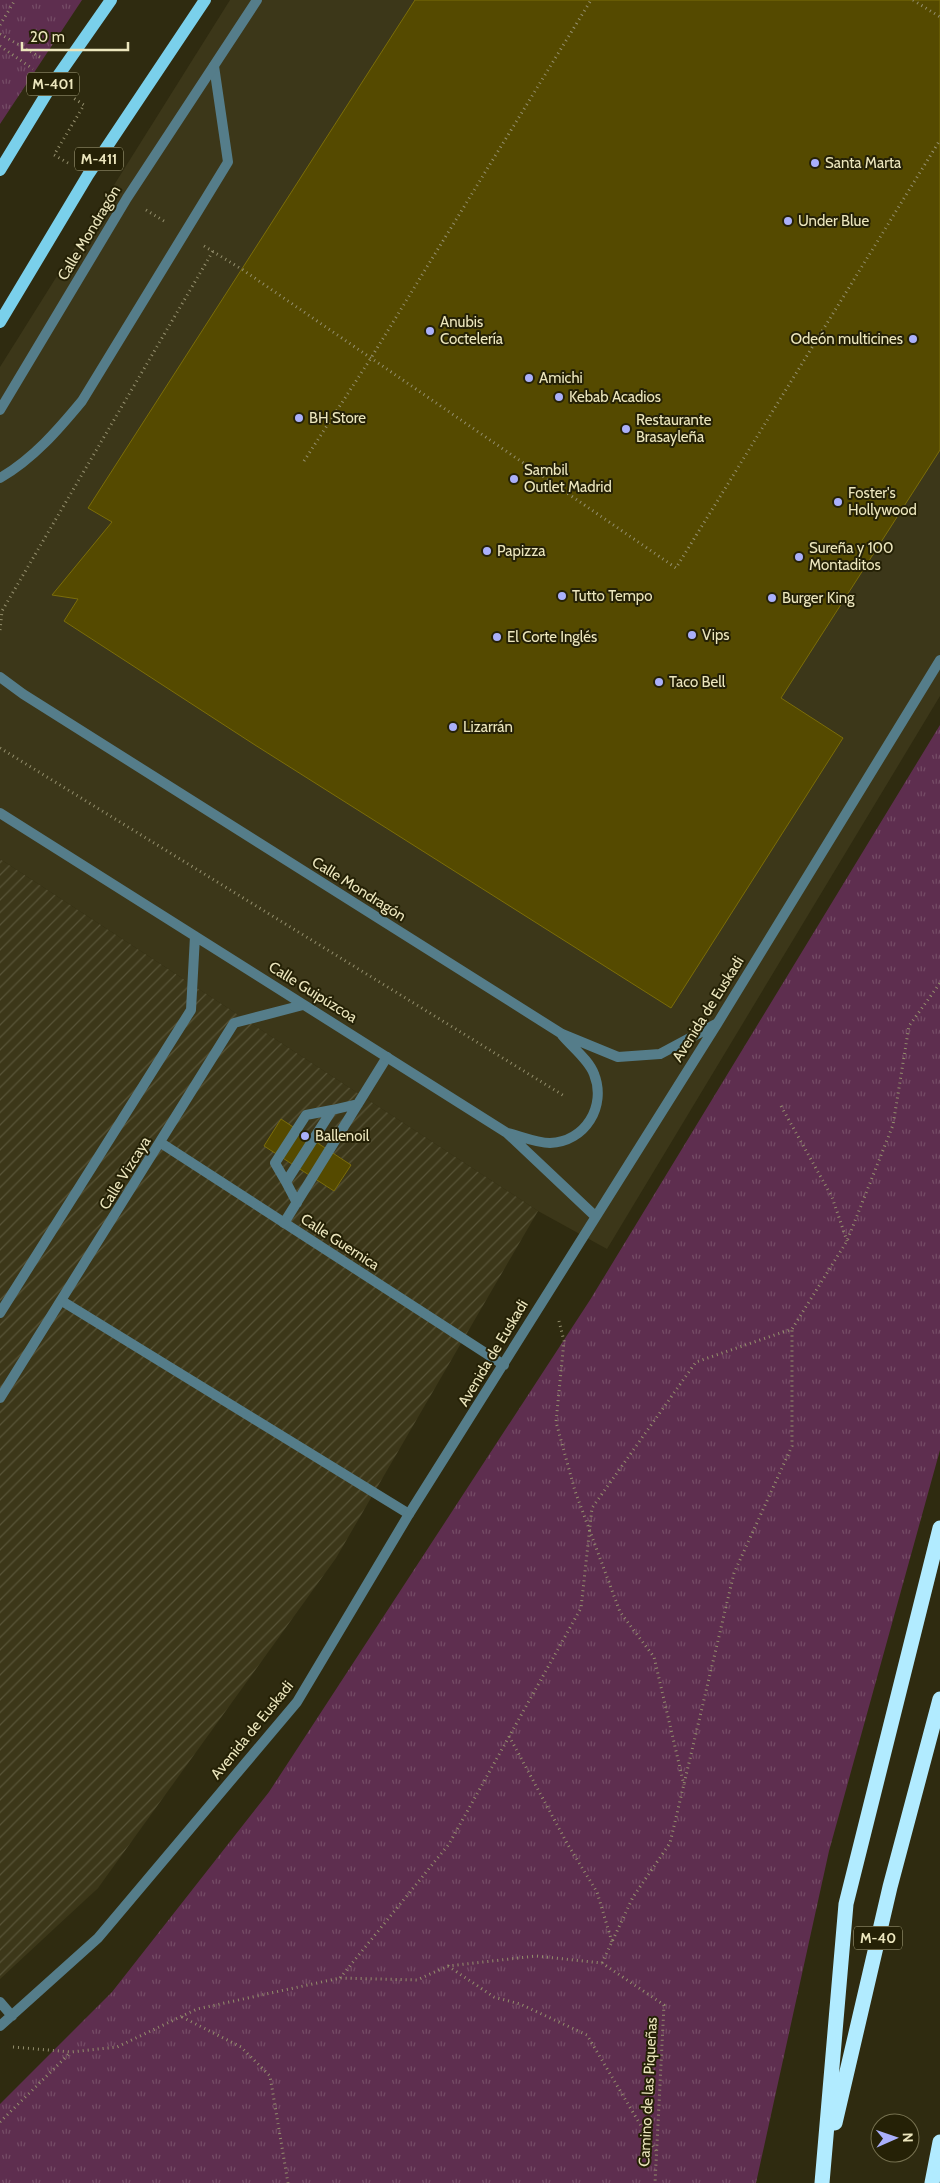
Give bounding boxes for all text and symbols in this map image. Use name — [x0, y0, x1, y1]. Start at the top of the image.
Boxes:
scale bar — [22, 20, 129, 52]
text: 20 m — [30, 28, 65, 46]
road number: M-401 — [27, 72, 79, 96]
road number: M-411 — [75, 148, 123, 170]
place label: Santa Marta — [825, 154, 902, 172]
marker: Santa Marta — [809, 157, 821, 169]
street label: Calle Mondragón — [54, 182, 124, 284]
place label: Under Blue — [798, 212, 869, 230]
marker: Under Blue — [782, 215, 794, 227]
place label: Anubis Coctelería — [440, 313, 504, 348]
marker: Anubis Coctelería — [424, 325, 436, 337]
place label: Odeón multicines — [791, 330, 903, 348]
marker: Odeón multicines — [907, 333, 919, 345]
place label: Amichi — [539, 369, 583, 387]
marker: Amichi — [523, 372, 535, 384]
place label: Kebab Acadios — [569, 388, 661, 406]
marker: Kebab Acadios — [553, 391, 565, 403]
place label: BH Store — [309, 409, 366, 427]
place label: Restaurante Brasayleña — [636, 411, 712, 446]
marker: BH Store — [293, 412, 305, 424]
marker: Restaurante Brasayleña — [620, 423, 632, 435]
place label: Sambil Outlet Madrid — [524, 461, 612, 496]
marker: Sambil Outlet Madrid — [508, 473, 520, 485]
place label: Foster's Hollywood — [848, 484, 917, 519]
marker: Foster's Hollywood — [832, 496, 844, 508]
place label: Sureña y 100 Montaditos — [809, 539, 894, 574]
place label: Papizza — [497, 542, 546, 560]
marker: Papizza — [481, 545, 493, 557]
marker: Sureña y 100 Montaditos — [793, 551, 805, 563]
place label: Tutto Tempo — [572, 587, 652, 605]
place label: Burger King — [782, 589, 855, 607]
marker: Tutto Tempo — [556, 590, 568, 602]
marker: Burger King — [766, 592, 778, 604]
place label: Vips — [702, 626, 730, 644]
place label: El Corte Inglés — [507, 628, 597, 646]
marker: Vips — [686, 629, 698, 641]
marker: El Corte Inglés — [491, 631, 503, 643]
place label: Taco Bell — [669, 673, 726, 691]
marker: Taco Bell — [653, 676, 665, 688]
place label: Lizarrán — [463, 718, 513, 736]
marker: Lizarrán — [447, 721, 459, 733]
street label: Calle Mondragón — [309, 853, 409, 925]
street label: Avenida de Euskadi — [668, 953, 748, 1065]
street label: Calle Guipúzcoa — [265, 958, 361, 1027]
place label: Ballenoil — [315, 1127, 370, 1145]
marker: Ballenoil — [299, 1130, 311, 1142]
street label: Calle Vizcaya — [95, 1132, 155, 1213]
street label: Calle Guernica — [297, 1210, 383, 1275]
street label: Avenida de Euskadi — [454, 1297, 532, 1409]
street label: Avenida de Euskadi — [207, 1677, 297, 1783]
road number: M-40 — [854, 1926, 902, 1950]
street label: Camino de las Piqueñas — [635, 2017, 661, 2167]
north arrow — [870, 2113, 920, 2163]
text: N — [899, 2132, 917, 2143]

